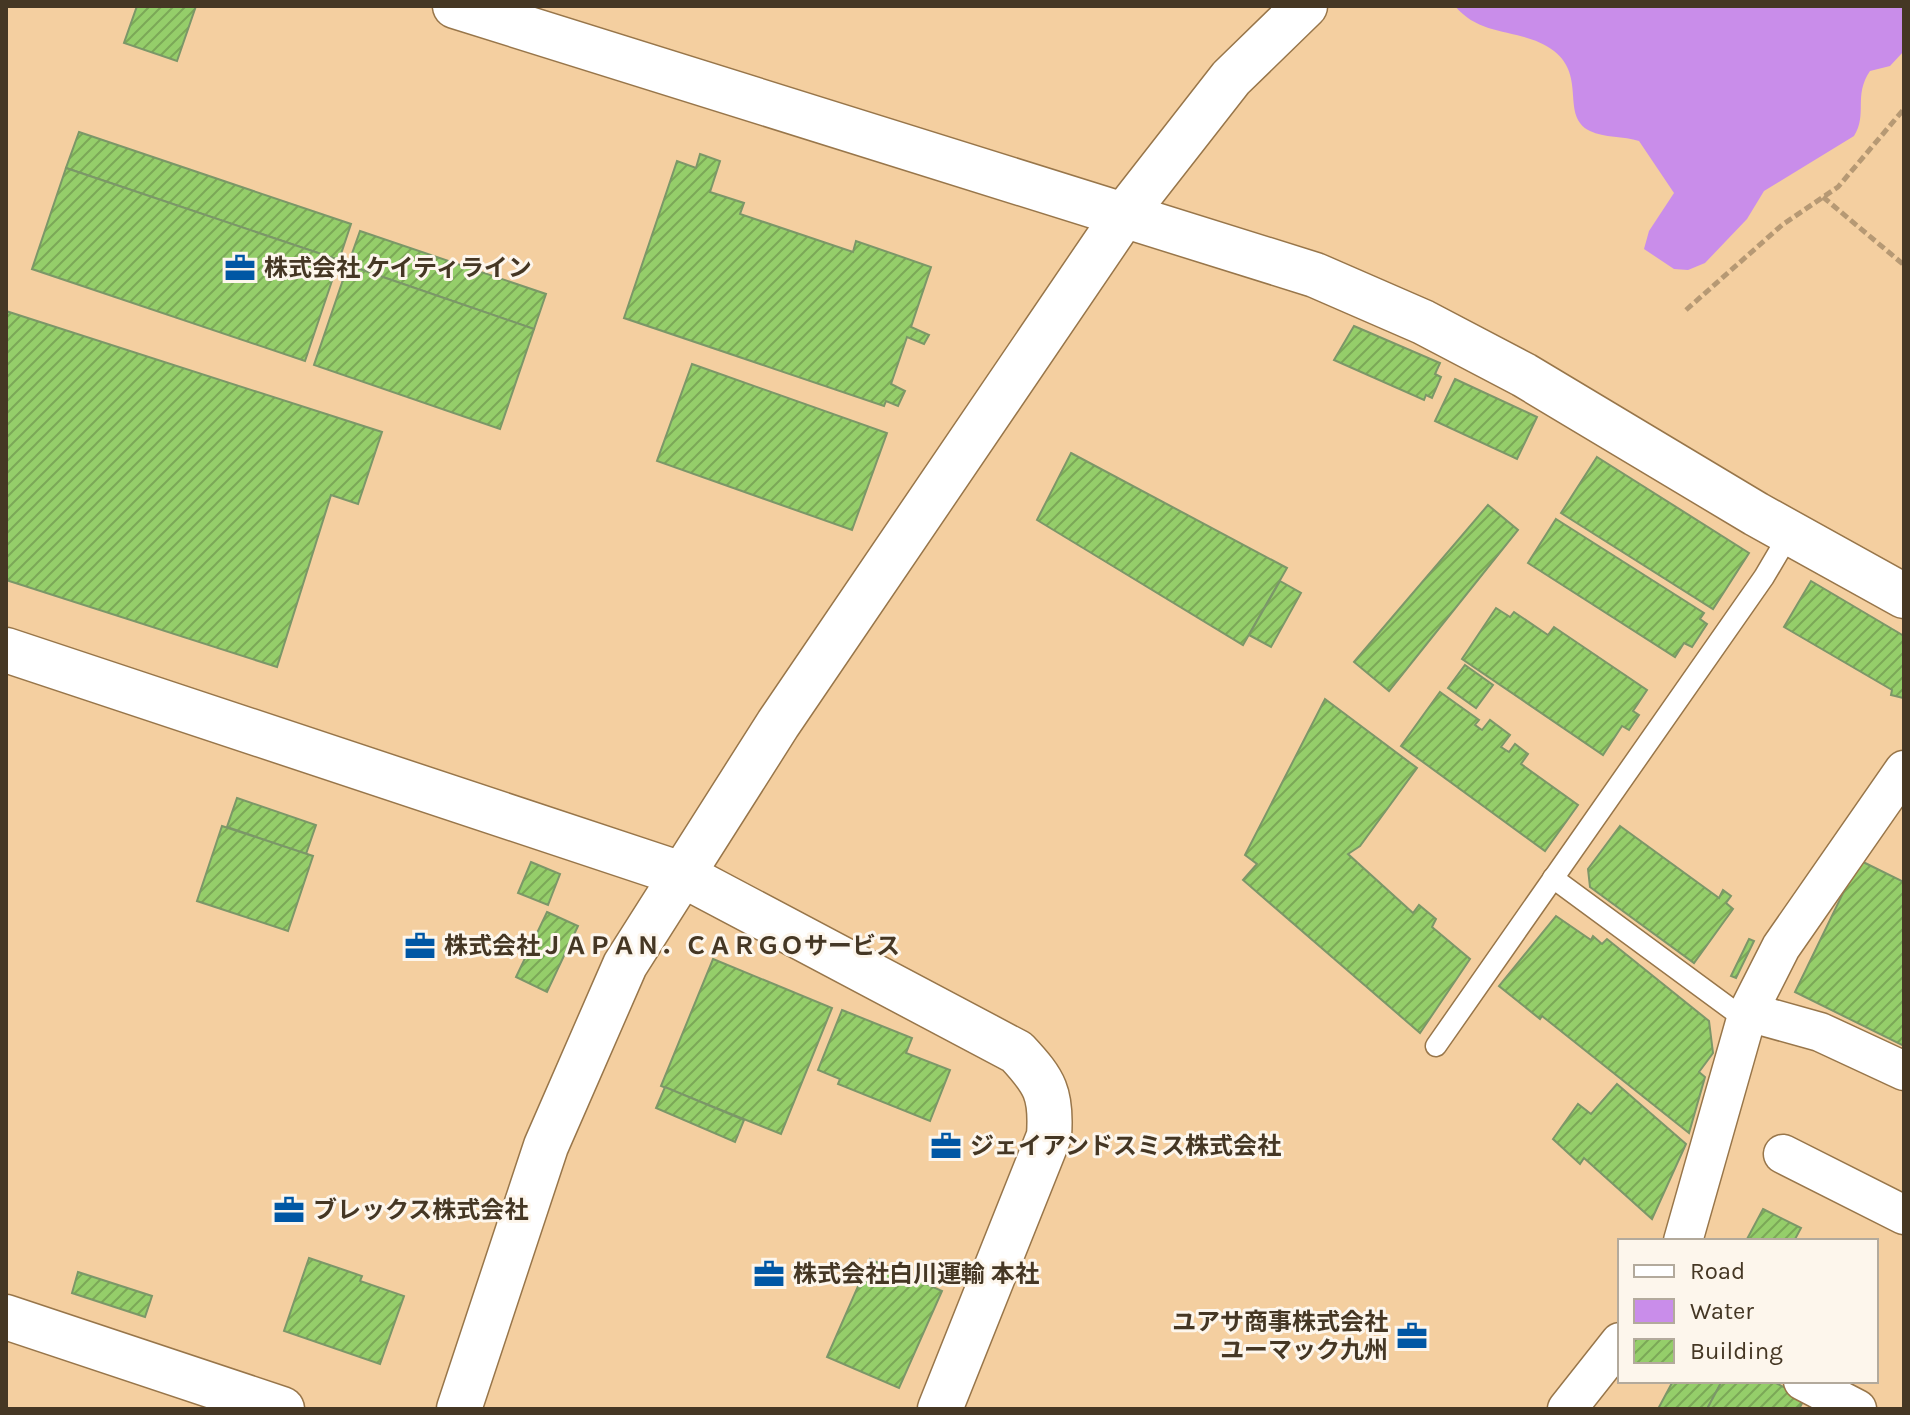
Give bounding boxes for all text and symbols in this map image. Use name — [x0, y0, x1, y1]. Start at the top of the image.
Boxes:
office icon: 株式会社 ケイティライン — [223, 251, 257, 285]
place label: 株式会社 ケイティライン — [264, 254, 532, 282]
office icon: 株式会社ＪＡＰＡＮ．ＣＡＲＧＯサービス — [403, 929, 437, 963]
place label: 株式会社ＪＡＰＡＮ．ＣＡＲＧＯサービス — [444, 932, 900, 960]
office icon: ジェイアンドスミス株式会社 — [929, 1129, 963, 1163]
place label: ジェイアンドスミス株式会社 — [970, 1132, 1281, 1160]
office icon: ブレックス株式会社 — [272, 1193, 306, 1227]
place label: ブレックス株式会社 — [313, 1196, 528, 1224]
legend — [1618, 1239, 1878, 1383]
office icon: 株式会社白川運輸 本社 — [752, 1257, 786, 1291]
text: Road — [1690, 1257, 1745, 1285]
place label: 株式会社白川運輸 本社 — [793, 1260, 1039, 1288]
text: Water — [1690, 1297, 1754, 1325]
place label: ユアサ商事株式会社 ユーマック九州 — [1172, 1308, 1388, 1364]
office icon: ユアサ商事株式会社 ユーマック九州 — [1395, 1319, 1429, 1353]
text: Building — [1690, 1337, 1783, 1365]

